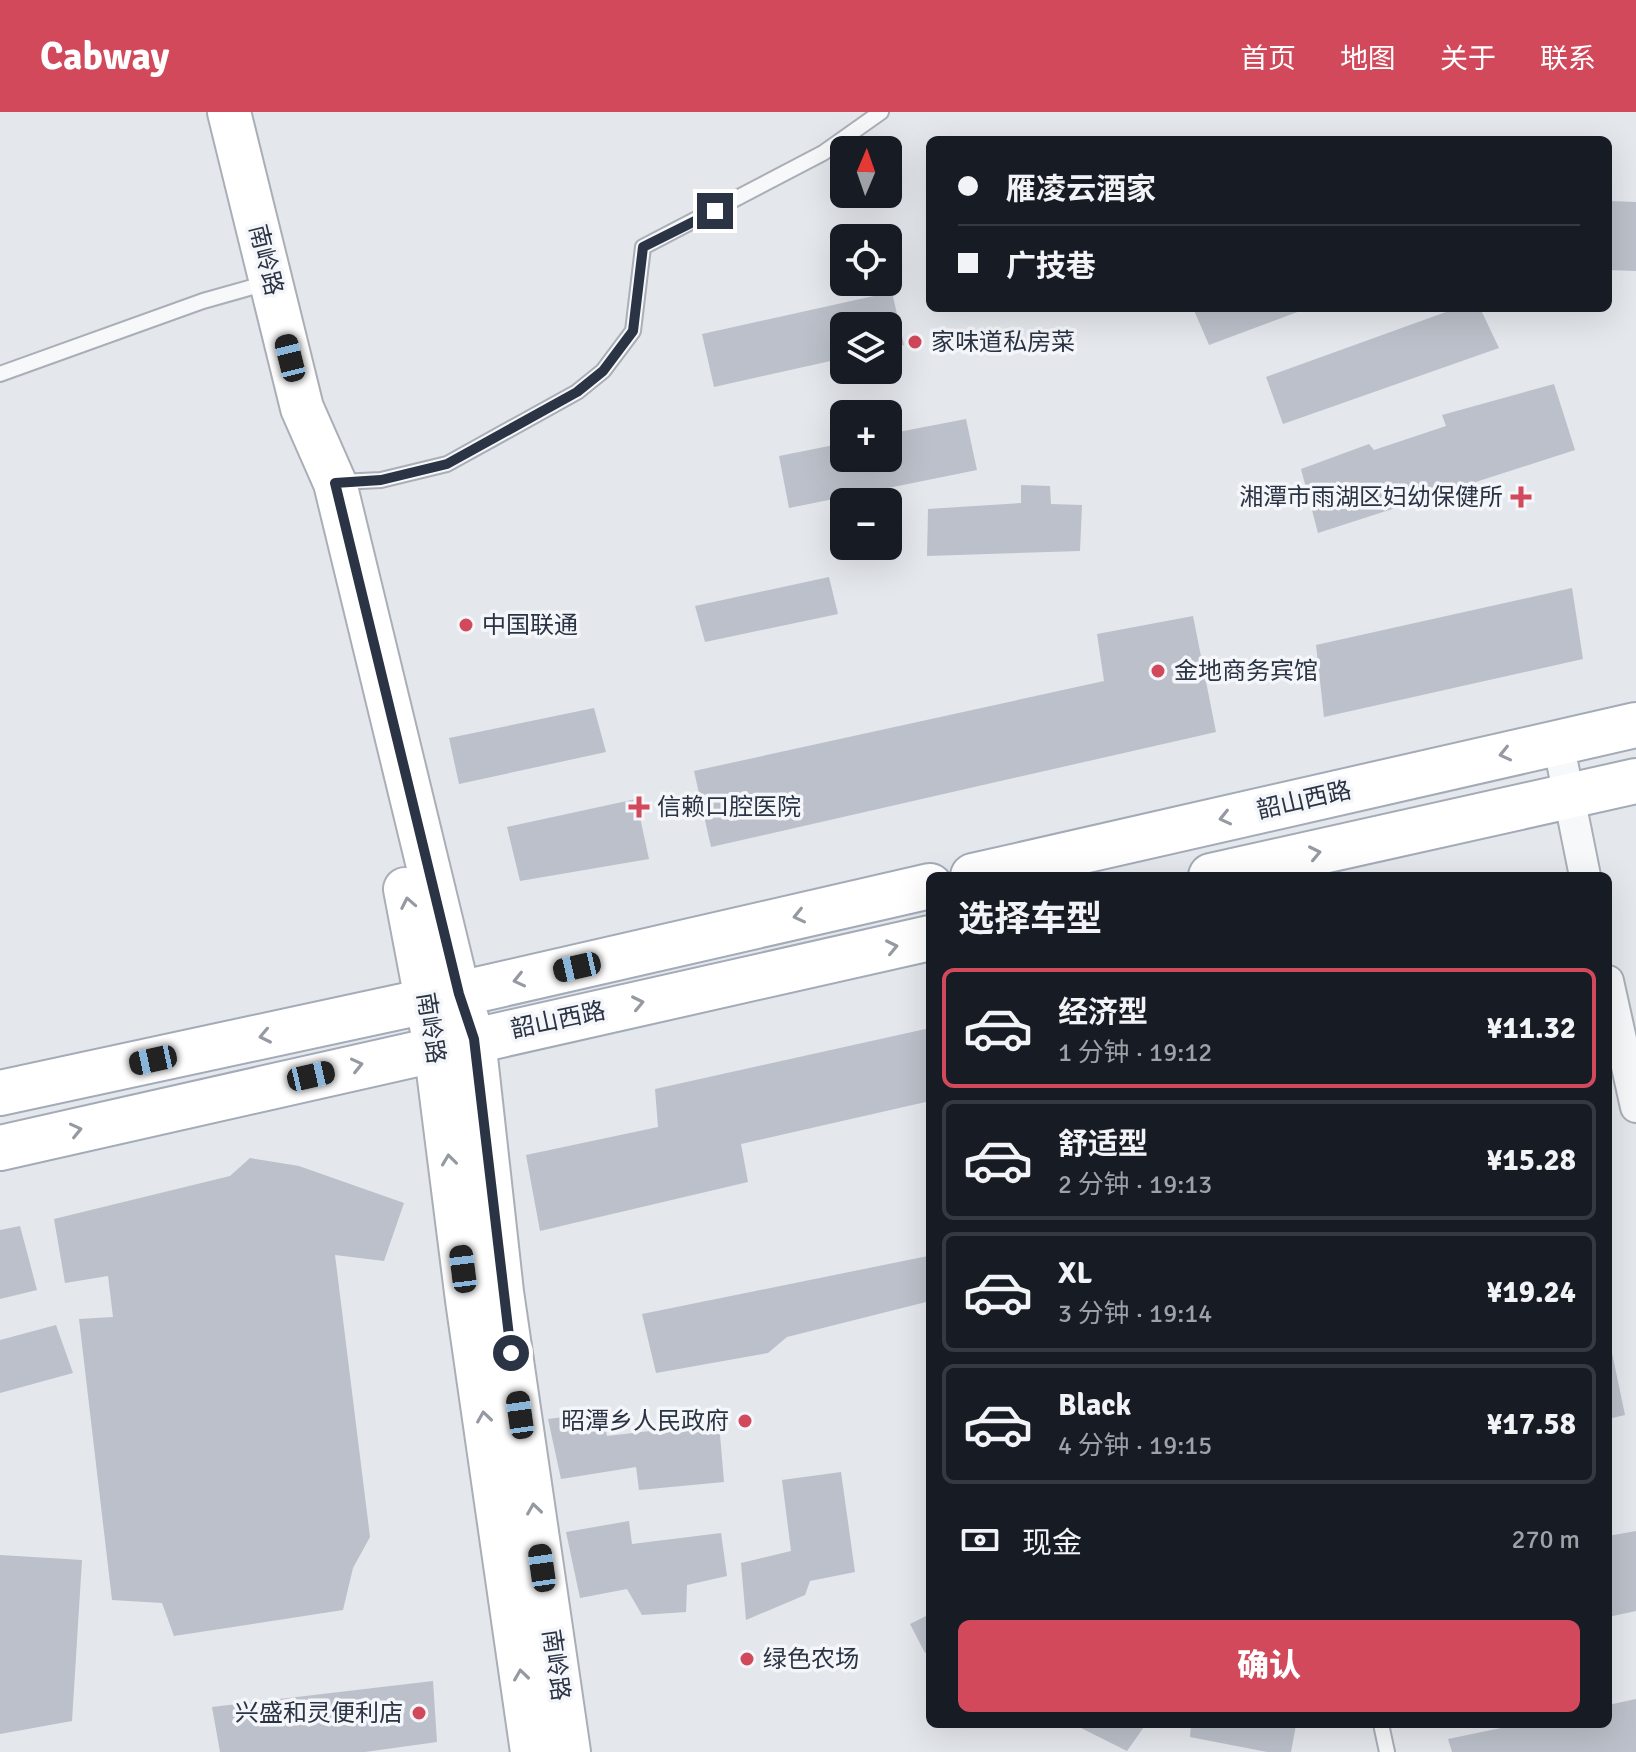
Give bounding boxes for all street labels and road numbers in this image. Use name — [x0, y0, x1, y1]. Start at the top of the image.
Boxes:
street label: 南岭路 — [243, 221, 289, 299]
street label: 韶山西路 — [1254, 775, 1354, 825]
street label: 南岭路 — [411, 990, 451, 1066]
street label: 韶山西路 — [508, 995, 608, 1045]
street label: 南岭路 — [536, 1627, 576, 1703]

